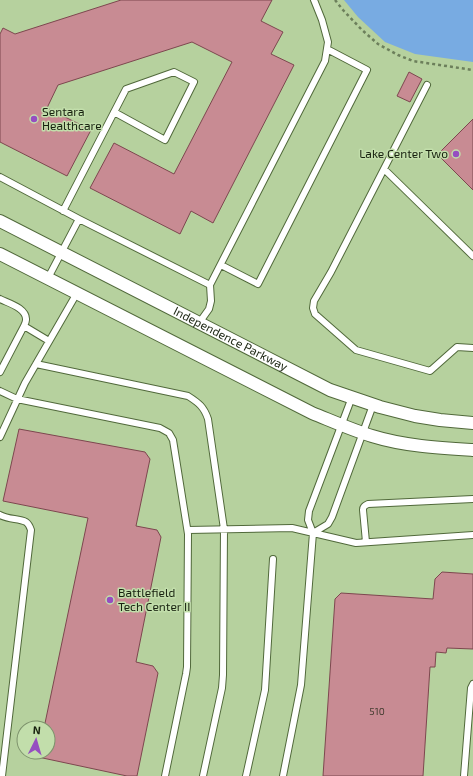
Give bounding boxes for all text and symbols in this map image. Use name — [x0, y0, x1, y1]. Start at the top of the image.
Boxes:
place label: Sentara Healthcare — [42, 104, 102, 132]
marker: Sentara Healthcare — [29, 114, 39, 124]
place label: Lake Center Two — [359, 146, 448, 160]
marker: Lake Center Two — [451, 149, 461, 159]
street label: Independence Parkway — [171, 303, 291, 374]
place label: Battlefield Tech Center II — [118, 585, 190, 613]
marker: Battlefield Tech Center II — [105, 595, 115, 605]
house number: 510 — [369, 705, 385, 717]
north arrow — [16, 720, 56, 760]
text: N — [32, 723, 41, 736]

